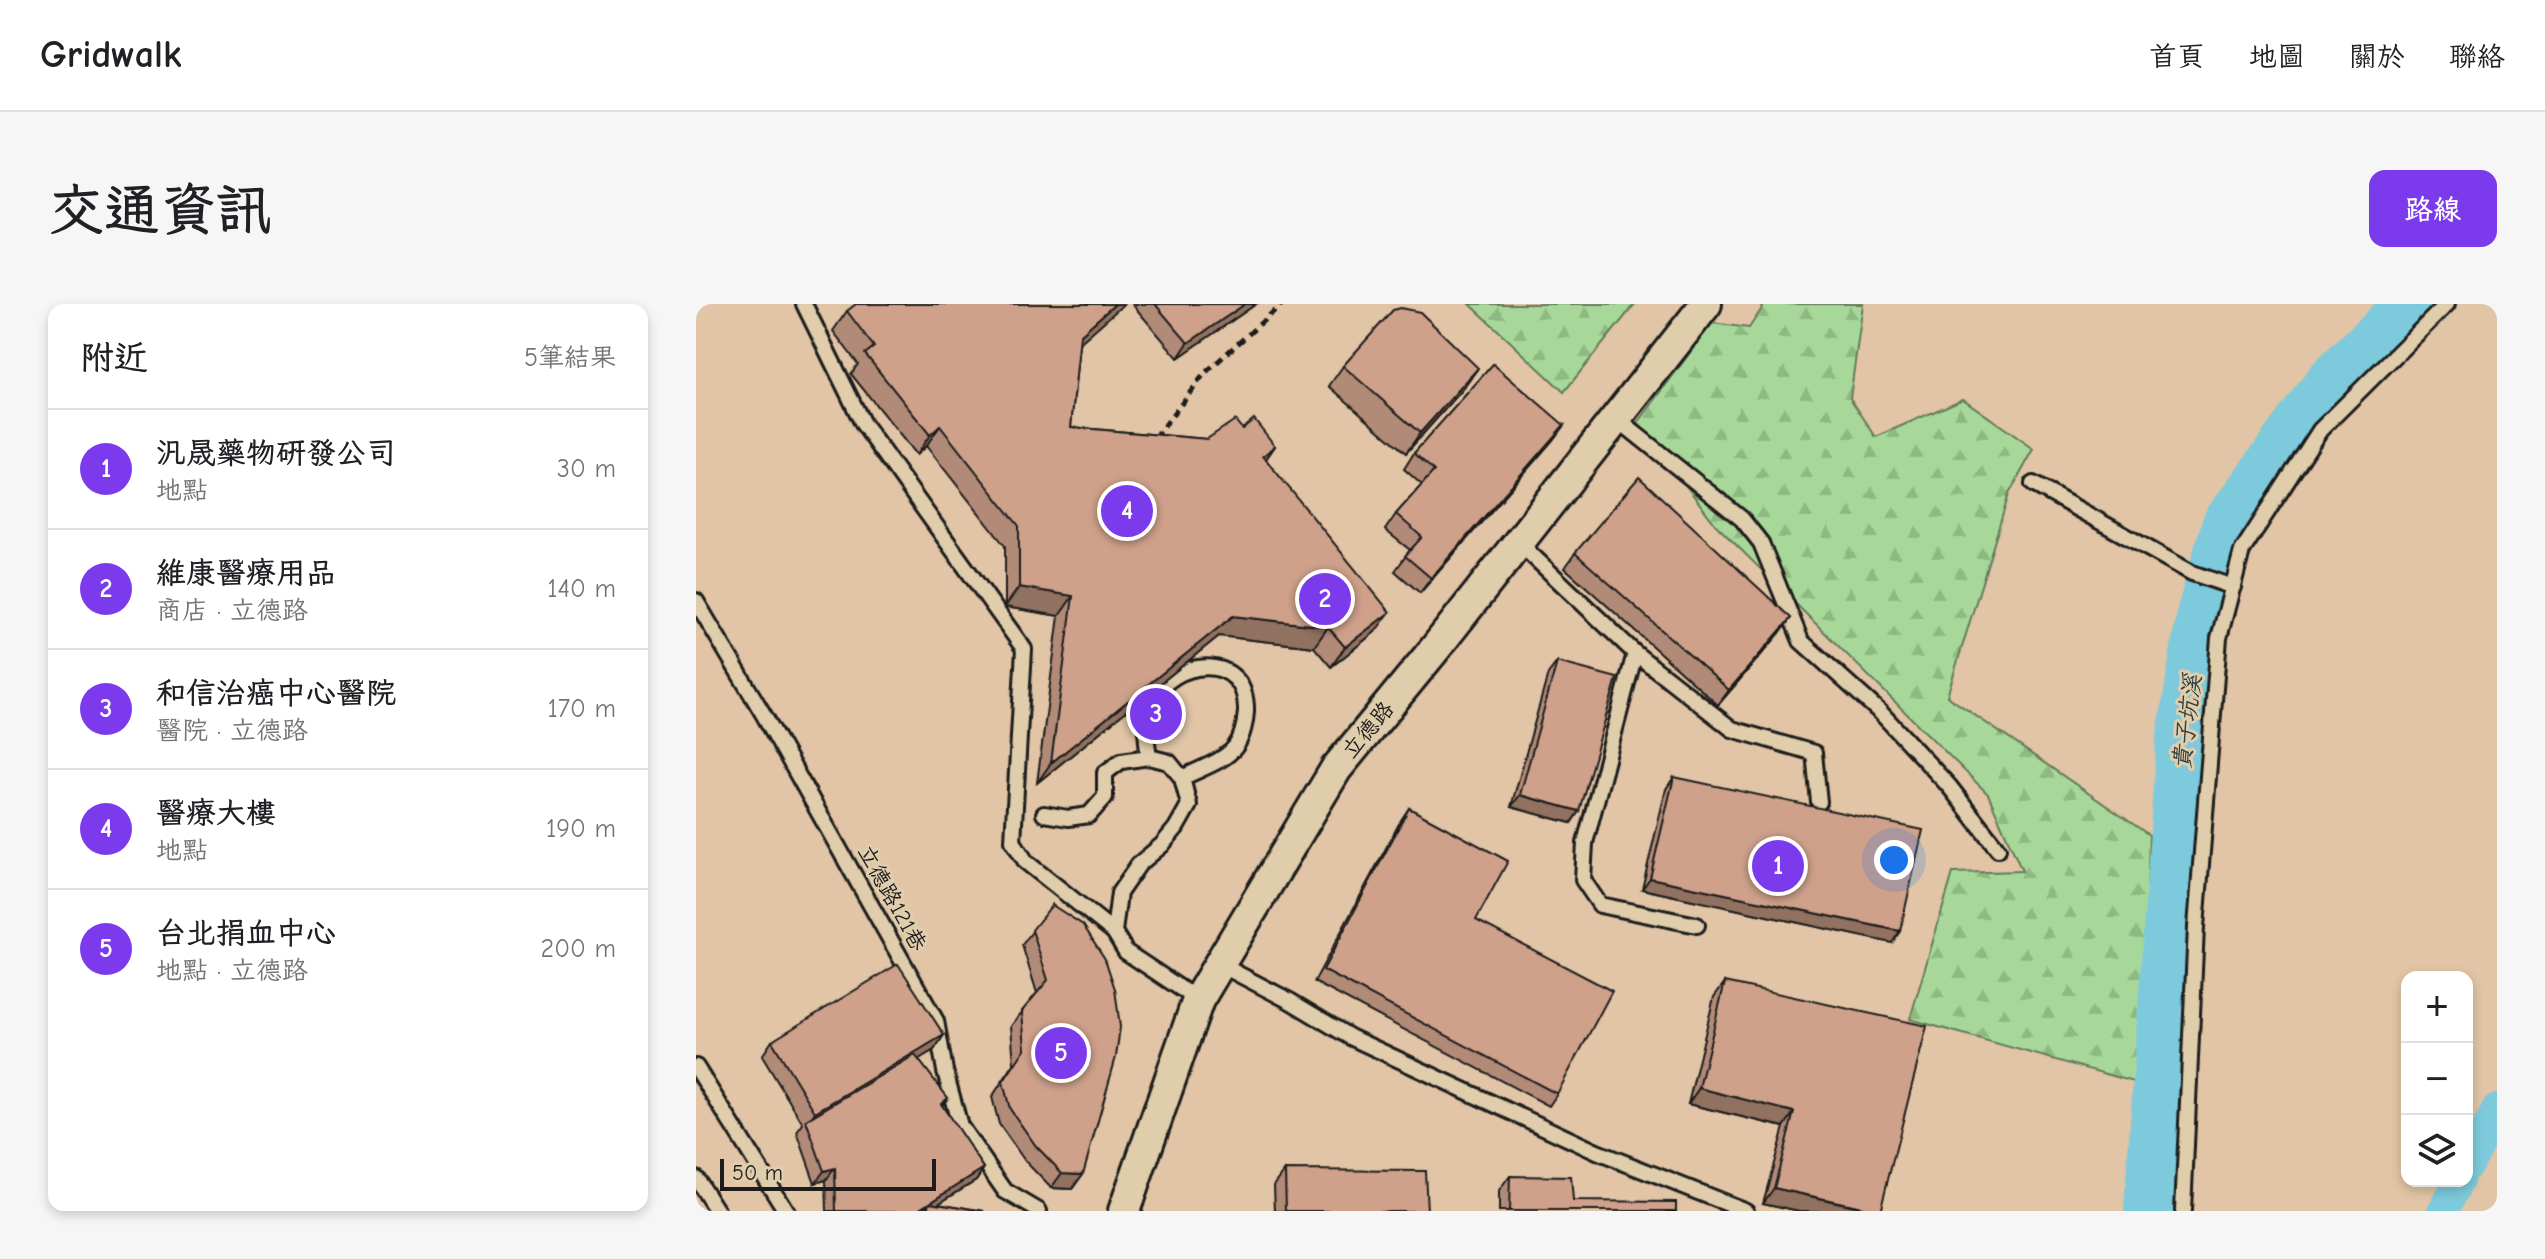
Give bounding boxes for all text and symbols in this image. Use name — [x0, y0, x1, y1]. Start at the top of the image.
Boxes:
text: Gridwalk — [40, 33, 182, 77]
text: 首頁 — [2149, 41, 2205, 73]
text: 地圖 — [2249, 41, 2305, 73]
text: 關於 — [2349, 41, 2405, 73]
text: 聯絡 — [2449, 41, 2505, 73]
button: 路線 — [2369, 170, 2497, 247]
text: 交通資訊 — [48, 179, 272, 243]
text: 附近 — [80, 338, 148, 378]
text: 5筆結果 — [524, 343, 616, 373]
text: 汎晟藥物研發公司 — [156, 436, 396, 471]
text: 1 — [101, 454, 111, 484]
text: 30 m — [557, 454, 616, 484]
text: 地點 — [156, 476, 208, 506]
pin: 4 — [1101, 481, 1153, 541]
text: 維康醫療用品 — [156, 556, 336, 591]
pin: 2 — [1299, 569, 1351, 629]
text: 2 — [100, 574, 112, 604]
text: 140 m — [547, 574, 616, 604]
text: 商店 · 立德路 — [156, 596, 308, 626]
water label: 貴子坑溪 — [2167, 671, 2207, 771]
text: 和信治癌中心醫院 — [156, 676, 396, 711]
pin: 3 — [1130, 684, 1182, 744]
text: 3 — [100, 694, 112, 724]
text: 170 m — [547, 694, 616, 724]
street label: 立德路 — [1337, 696, 1399, 764]
text: 醫院 · 立德路 — [156, 716, 308, 746]
text: 醫療大樓 — [156, 796, 276, 831]
text: 4 — [100, 814, 112, 844]
text: 190 m — [546, 814, 616, 844]
text: 地點 — [156, 836, 208, 866]
pin: 1 — [1752, 836, 1804, 896]
your location — [1874, 840, 1914, 880]
street label: 立德路121巷 — [852, 841, 932, 955]
text: 台北捐血中心 — [156, 916, 336, 951]
text: 5 — [99, 934, 113, 964]
text: 200 m — [541, 934, 616, 964]
text: 地點 · 立德路 — [156, 956, 308, 986]
map controls — [2401, 971, 2473, 1187]
button: + — [2401, 971, 2473, 1043]
pin: 5 — [1035, 1023, 1087, 1083]
button: − — [2401, 1043, 2473, 1115]
button: layers — [2401, 1115, 2473, 1187]
scale bar — [720, 1155, 936, 1191]
text: 50 m — [732, 1160, 783, 1186]

